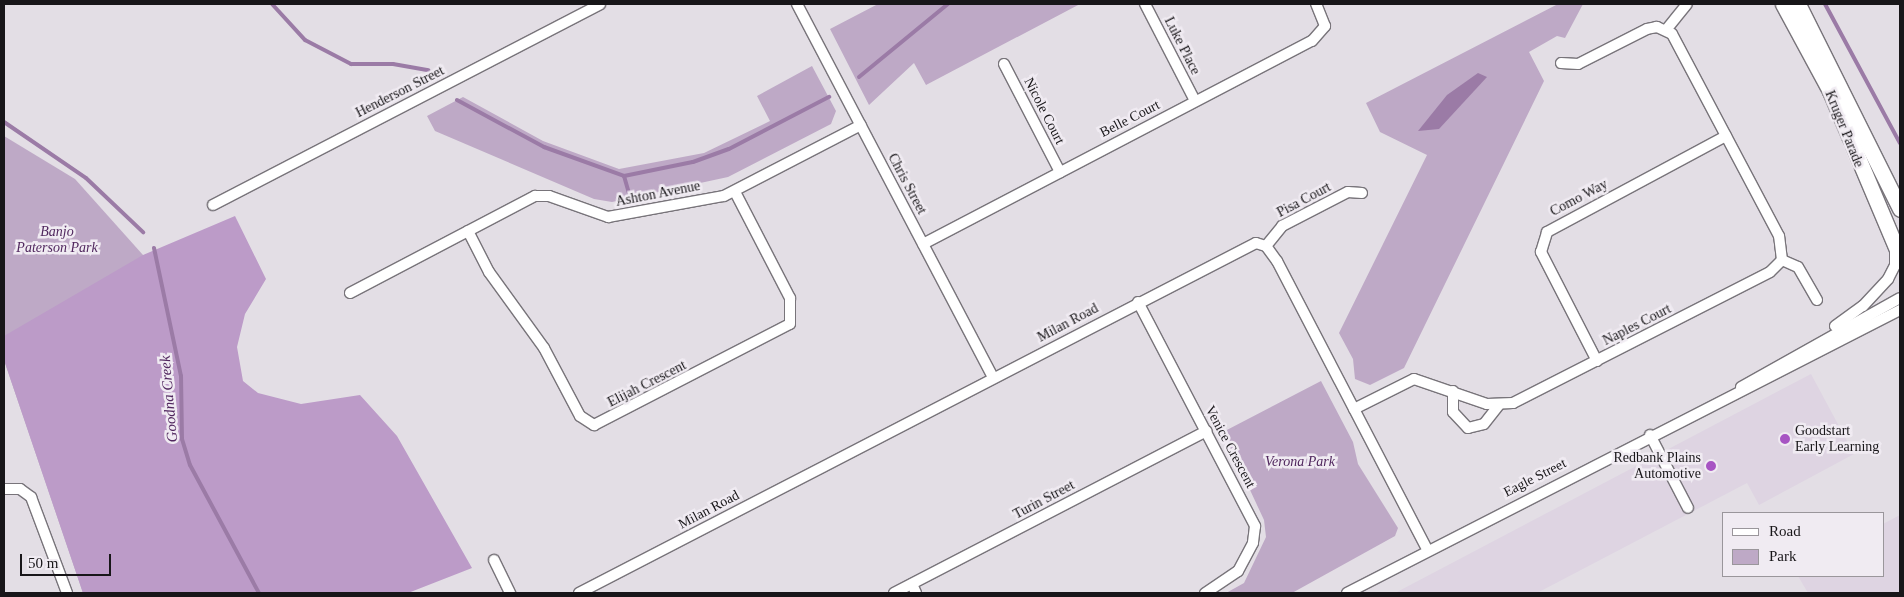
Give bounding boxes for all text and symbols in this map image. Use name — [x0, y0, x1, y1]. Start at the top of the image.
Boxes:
street label: Luke Place — [1160, 14, 1204, 78]
street label: Henderson Street — [353, 63, 447, 121]
street label: Nicole Court — [1020, 75, 1068, 147]
street label: Kruger Parade — [1821, 88, 1867, 170]
street label: Belle Court — [1097, 97, 1163, 141]
street label: Chris Street — [884, 151, 930, 217]
street label: Como Way — [1547, 176, 1611, 220]
street label: Ashton Avenue — [614, 178, 702, 210]
street label: Pisa Court — [1274, 179, 1334, 221]
park label: Banjo Paterson Park — [16, 224, 98, 256]
street label: Milan Road — [1035, 300, 1101, 346]
street label: Naples Court — [1600, 301, 1674, 349]
water label: Goodna Creek — [156, 355, 182, 443]
street label: Elijah Crescent — [605, 357, 689, 411]
street label: Venice Crescent — [1201, 403, 1259, 491]
place label: Goodstart Early Learning — [1795, 423, 1879, 456]
marker: Goodstart Early Learning — [1779, 433, 1791, 445]
place label: Redbank Plains Automotive — [1614, 450, 1701, 482]
park label: Verona Park — [1265, 454, 1335, 470]
street label: Eagle Street — [1501, 455, 1569, 501]
marker: Redbank Plains Automotive — [1705, 460, 1717, 472]
street label: Turin Street — [1011, 477, 1077, 523]
street label: Milan Road — [676, 487, 742, 533]
legend — [1722, 512, 1884, 577]
text: Road — [1769, 523, 1801, 539]
scale bar — [22, 544, 114, 576]
text: Park — [1769, 548, 1797, 564]
text: 50 m — [28, 555, 58, 571]

